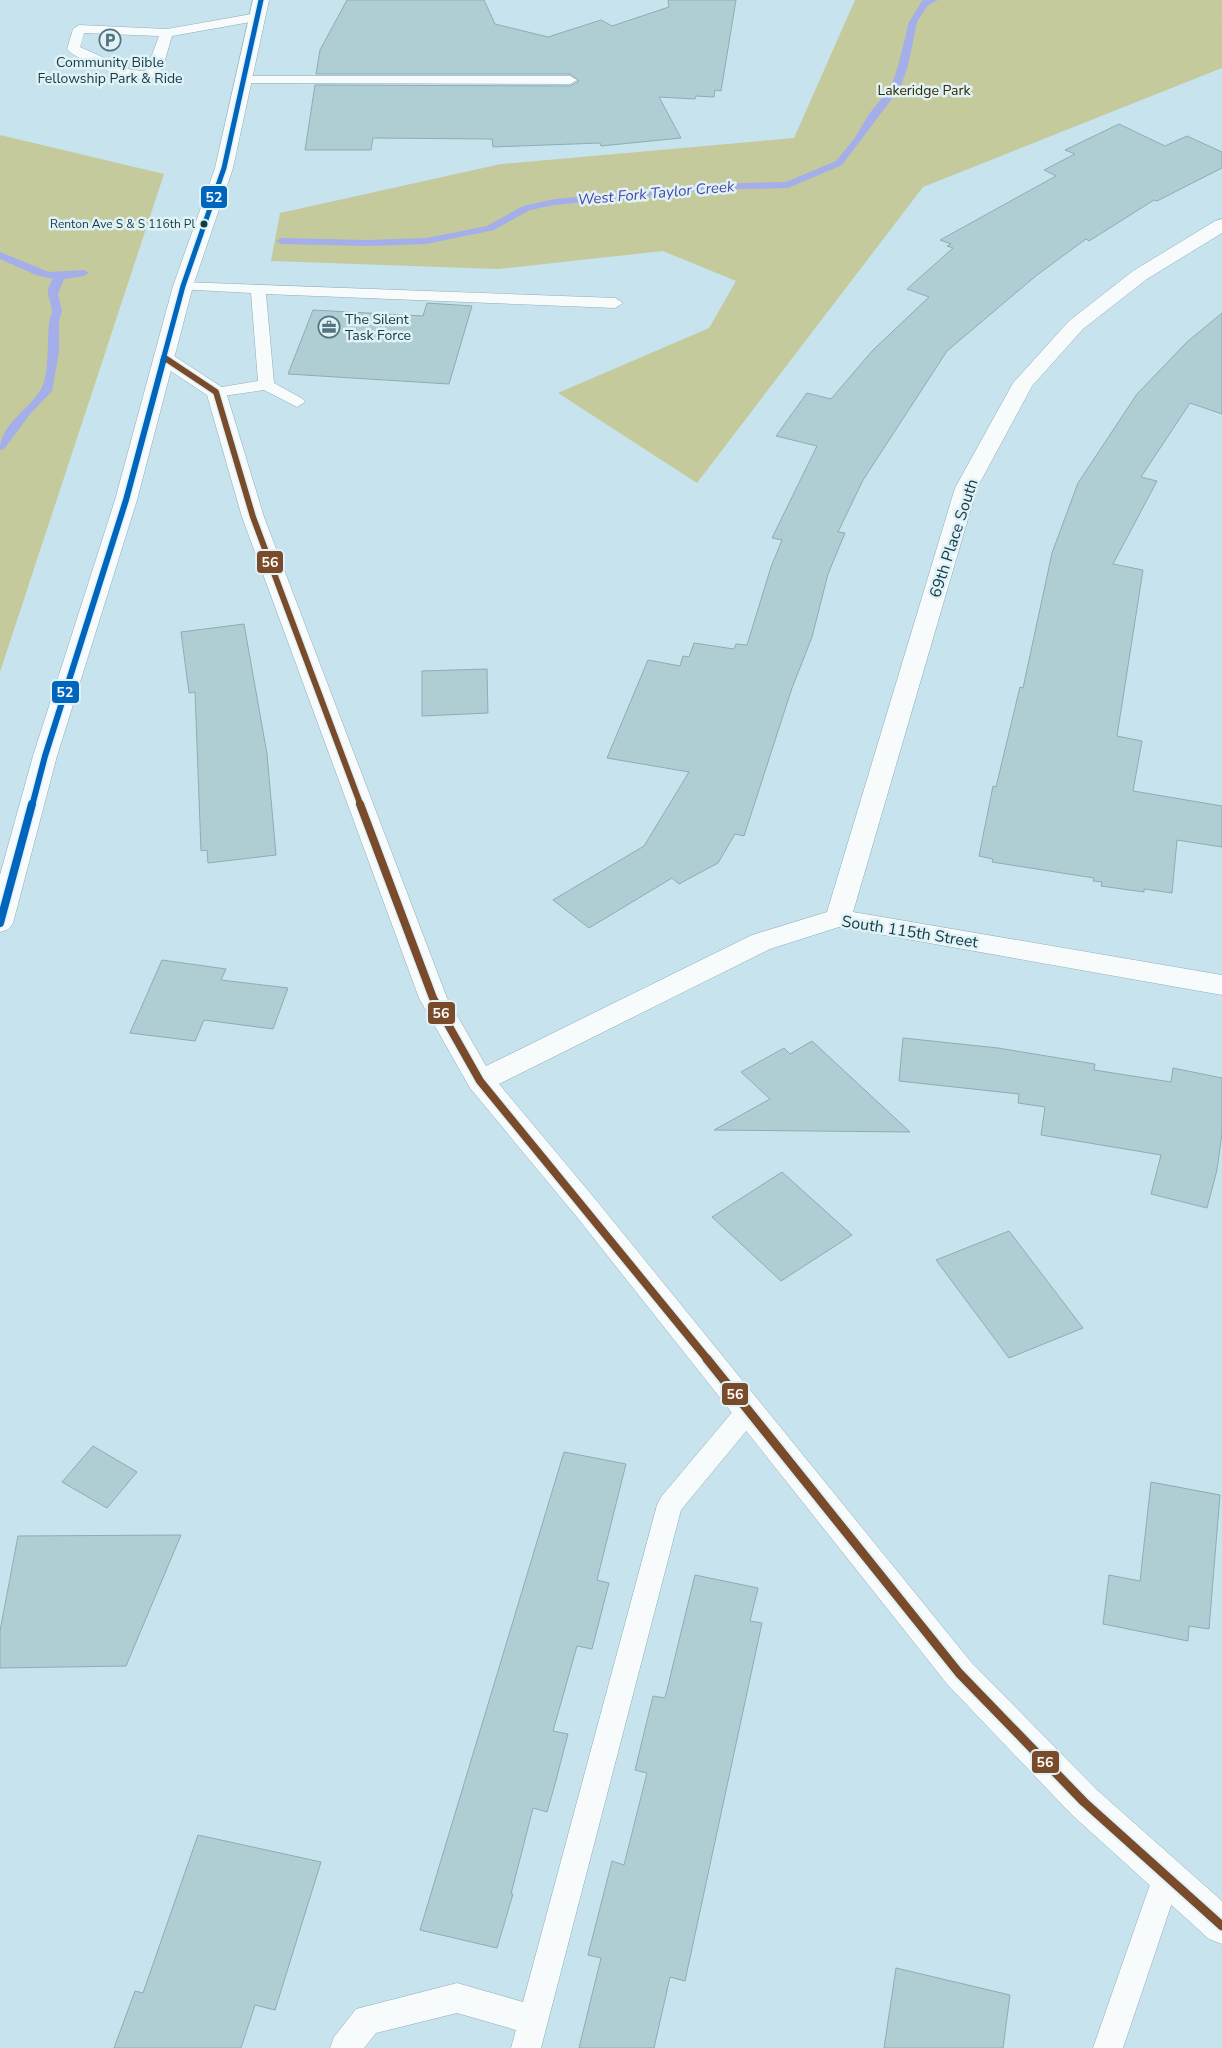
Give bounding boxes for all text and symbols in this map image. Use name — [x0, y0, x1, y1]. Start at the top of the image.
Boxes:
parking icon: Community Bible Fellowship Park & Ride — [98, 28, 122, 52]
place label: Community Bible Fellowship Park & Ride — [37, 53, 183, 88]
park label: Lakeridge Park — [878, 81, 971, 100]
water label: West Fork Taylor Creek — [577, 176, 736, 210]
line badge: 52 — [200, 185, 228, 209]
text: 52 — [206, 188, 222, 207]
place label: Renton Ave S & S 116th Pl — [50, 216, 195, 232]
marker: Renton Ave S & S 116th Pl — [199, 219, 209, 229]
place label: The Silent Task Force — [345, 310, 411, 345]
office icon: The Silent Task Force — [317, 315, 341, 339]
street label: 69th Place South — [924, 476, 984, 600]
line badge: 56 — [256, 550, 284, 574]
text: 56 — [262, 553, 278, 572]
line badge: 52 — [51, 680, 80, 704]
text: 52 — [57, 683, 73, 702]
street label: South 115th Street — [840, 910, 980, 954]
line badge: 56 — [427, 1001, 456, 1025]
text: 56 — [433, 1004, 449, 1023]
line badge: 56 — [721, 1382, 749, 1406]
text: 56 — [727, 1385, 743, 1404]
line badge: 56 — [1031, 1750, 1060, 1774]
text: 56 — [1037, 1753, 1053, 1772]

